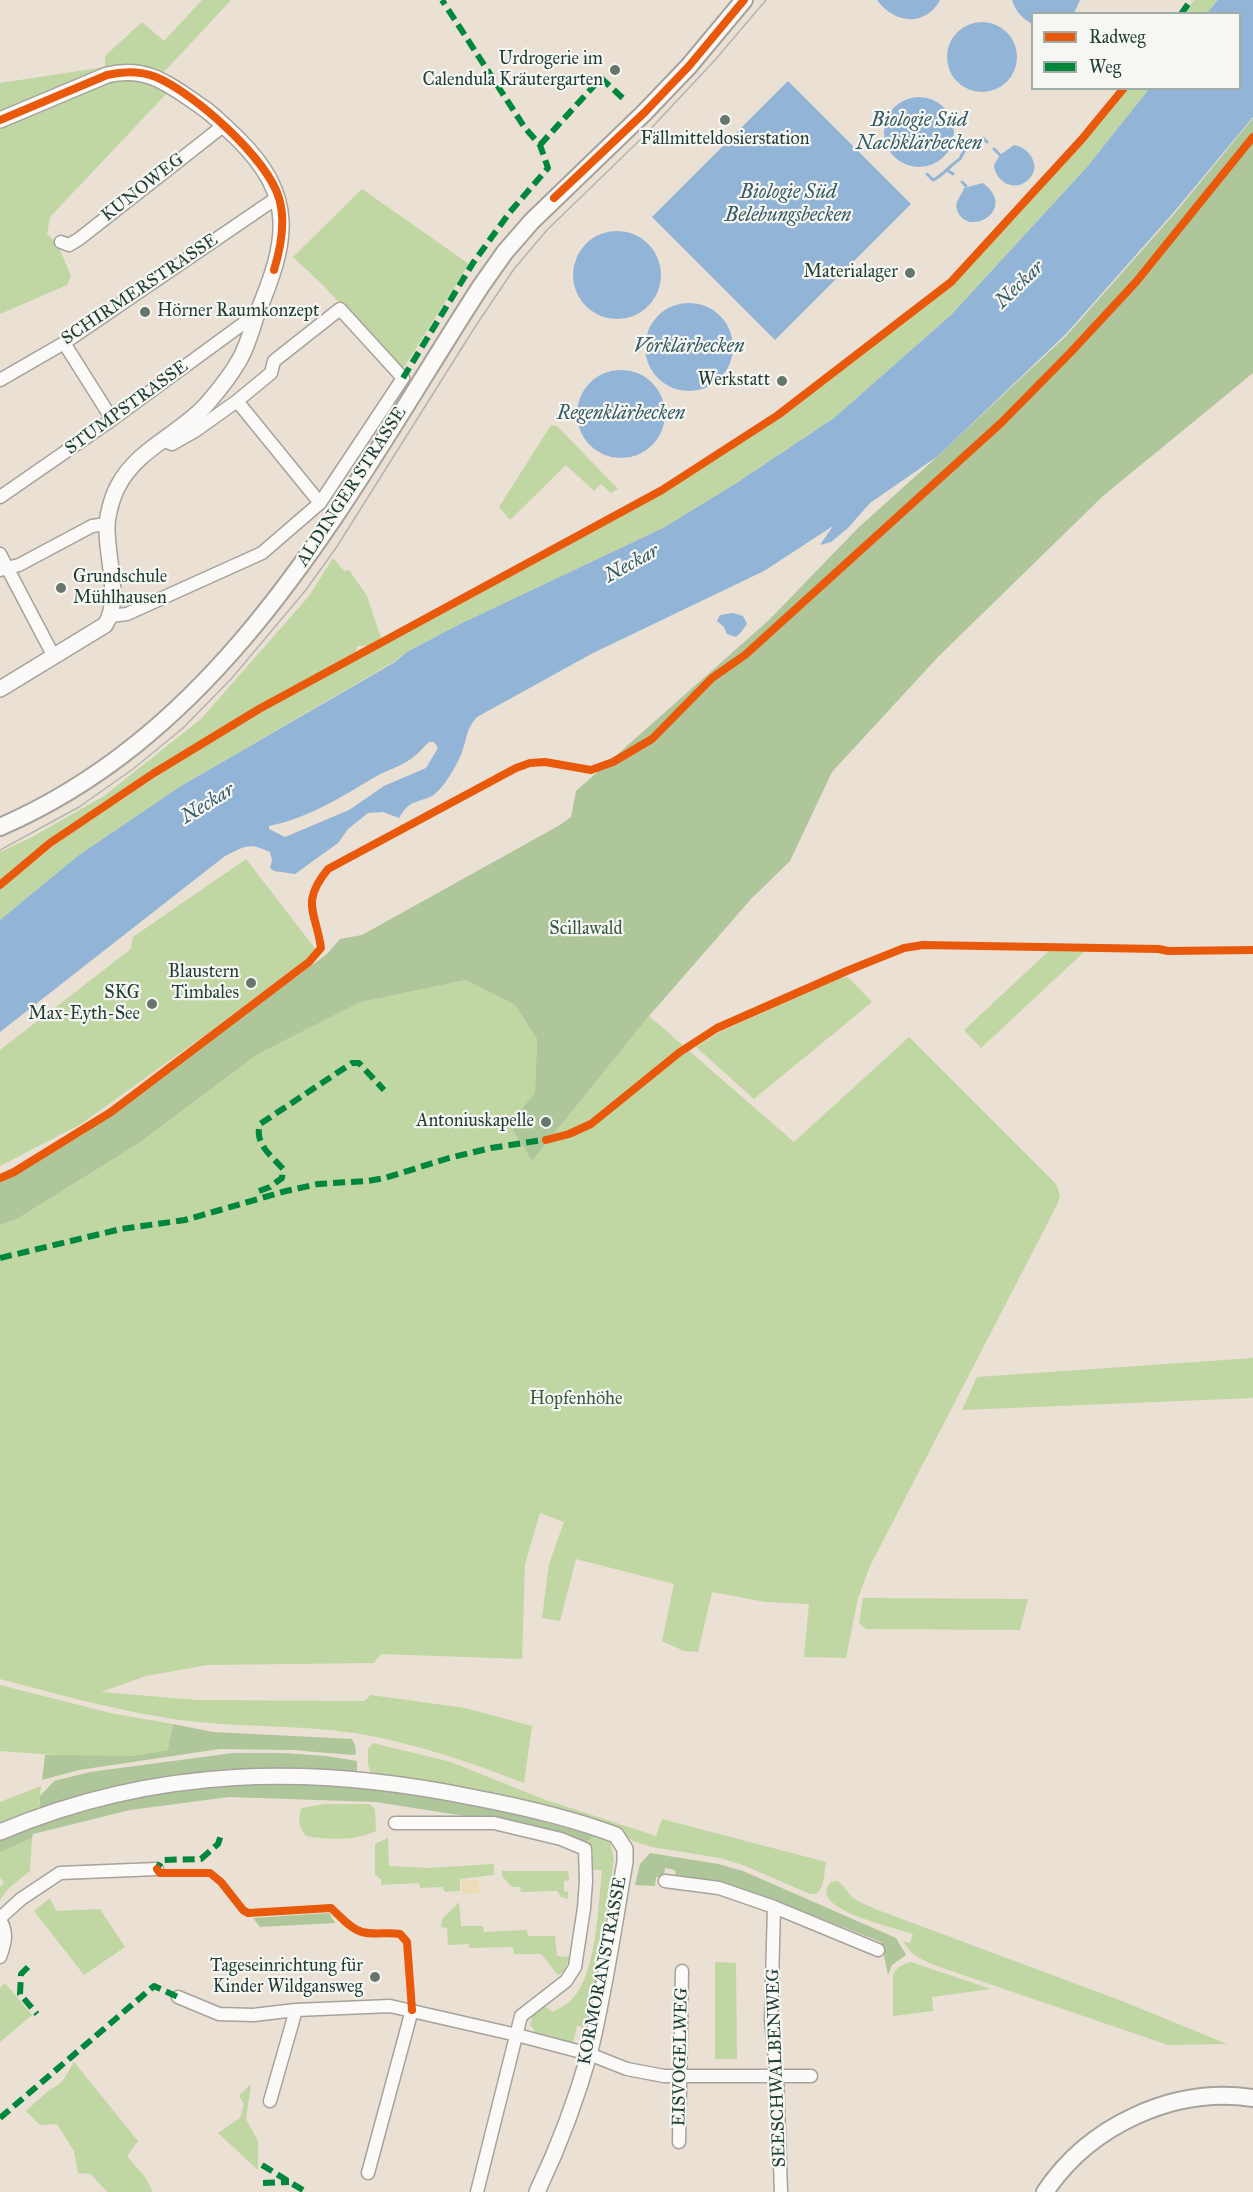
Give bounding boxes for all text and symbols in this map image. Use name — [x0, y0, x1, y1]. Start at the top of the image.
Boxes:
legend — [1031, 12, 1241, 90]
text: Radweg — [1089, 26, 1146, 48]
place label: Urdrogerie im Calendula Kräutergarten — [422, 49, 603, 92]
text: Weg — [1089, 56, 1121, 78]
marker: Urdrogerie im Calendula Kräutergarten — [608, 63, 622, 77]
water label: Biologie Süd Nachklärbecken — [856, 109, 982, 156]
marker: Fällmitteldosierstation — [718, 113, 732, 127]
place label: Fällmitteldosierstation — [641, 129, 809, 151]
street label: KUNOWEG — [98, 149, 188, 227]
water label: Biologie Süd Belebungsbecken — [725, 181, 851, 228]
street label: SCHIRMERSTRASSE — [58, 230, 222, 350]
water label: Neckar — [991, 256, 1049, 314]
place label: Materialager — [804, 262, 898, 284]
marker: Materialager — [903, 266, 917, 280]
place label: Hörner Raumkonzept — [157, 301, 319, 323]
marker: Hörner Raumkonzept — [138, 305, 152, 319]
water label: Vorklärbecken — [634, 335, 744, 359]
street label: STUMPSTRASSE — [61, 356, 193, 460]
place label: Werkstatt — [698, 370, 770, 392]
marker: Werkstatt — [775, 374, 789, 388]
water label: Regenklärbecken — [557, 402, 685, 426]
street label: ALDINGER STRASSE — [292, 403, 412, 571]
water label: Neckar — [600, 539, 664, 589]
place label: Grundschule Mühlhausen — [73, 567, 167, 610]
marker: Grundschule Mühlhausen — [54, 581, 68, 595]
water label: Neckar — [177, 778, 239, 830]
park label: Scillawald — [549, 919, 623, 941]
place label: Blaustern Timbales — [168, 962, 239, 1004]
marker: Blaustern Timbales — [244, 976, 258, 990]
place label: SKG Max-Eyth-See — [28, 983, 140, 1026]
marker: SKG Max-Eyth-See — [145, 997, 159, 1011]
place label: Antoniuskapelle — [416, 1111, 534, 1133]
marker: Antoniuskapelle — [539, 1115, 553, 1129]
park label: Hopfenhöhe — [529, 1389, 623, 1411]
street label: KORMORANSTRASSE — [574, 1875, 632, 2067]
place label: Tageseinrichtung für Kinder Wildgansweg — [210, 1956, 363, 1998]
street label: SEESCHWALBENWEG — [763, 1968, 791, 2168]
marker: Tageseinrichtung für Kinder Wildgansweg — [368, 1970, 382, 1984]
street label: EISVOGELWEG — [669, 1987, 693, 2127]

